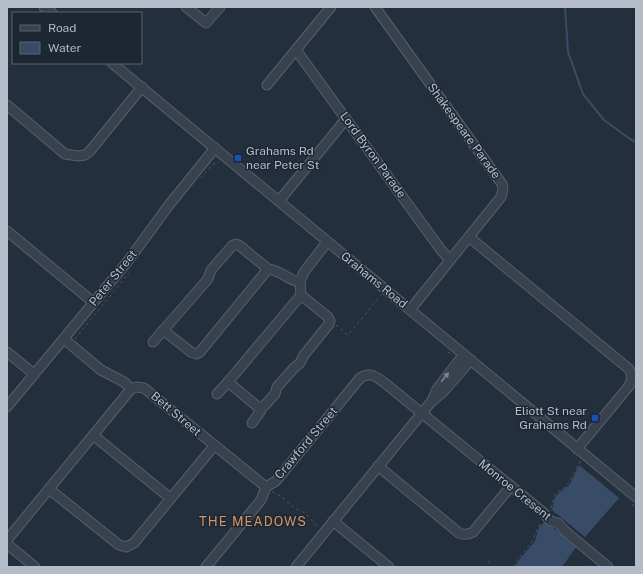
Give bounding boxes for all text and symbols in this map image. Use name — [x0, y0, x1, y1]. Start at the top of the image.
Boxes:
legend — [12, 12, 142, 64]
text: Road — [48, 21, 76, 35]
text: Water — [48, 41, 82, 55]
street label: Shakespeare Parade — [425, 80, 504, 182]
street label: Lord Byron Parade — [337, 109, 409, 201]
place label: Grahams Rd near Peter St — [246, 144, 320, 172]
marker: Grahams Rd near Peter St — [233, 153, 243, 163]
street label: Peter Street — [86, 247, 140, 309]
street label: Grahams Road — [338, 249, 410, 311]
one-way arrow — [441, 371, 450, 382]
street label: Bett Street — [148, 389, 204, 439]
street label: Crawford Street — [272, 404, 340, 482]
place label: Eliott St near Grahams Rd — [515, 404, 587, 432]
marker: Eliott St near Grahams Rd — [590, 413, 600, 423]
street label: Monroe Cresent — [476, 457, 554, 524]
district label: THE MEADOWS — [199, 514, 307, 529]

